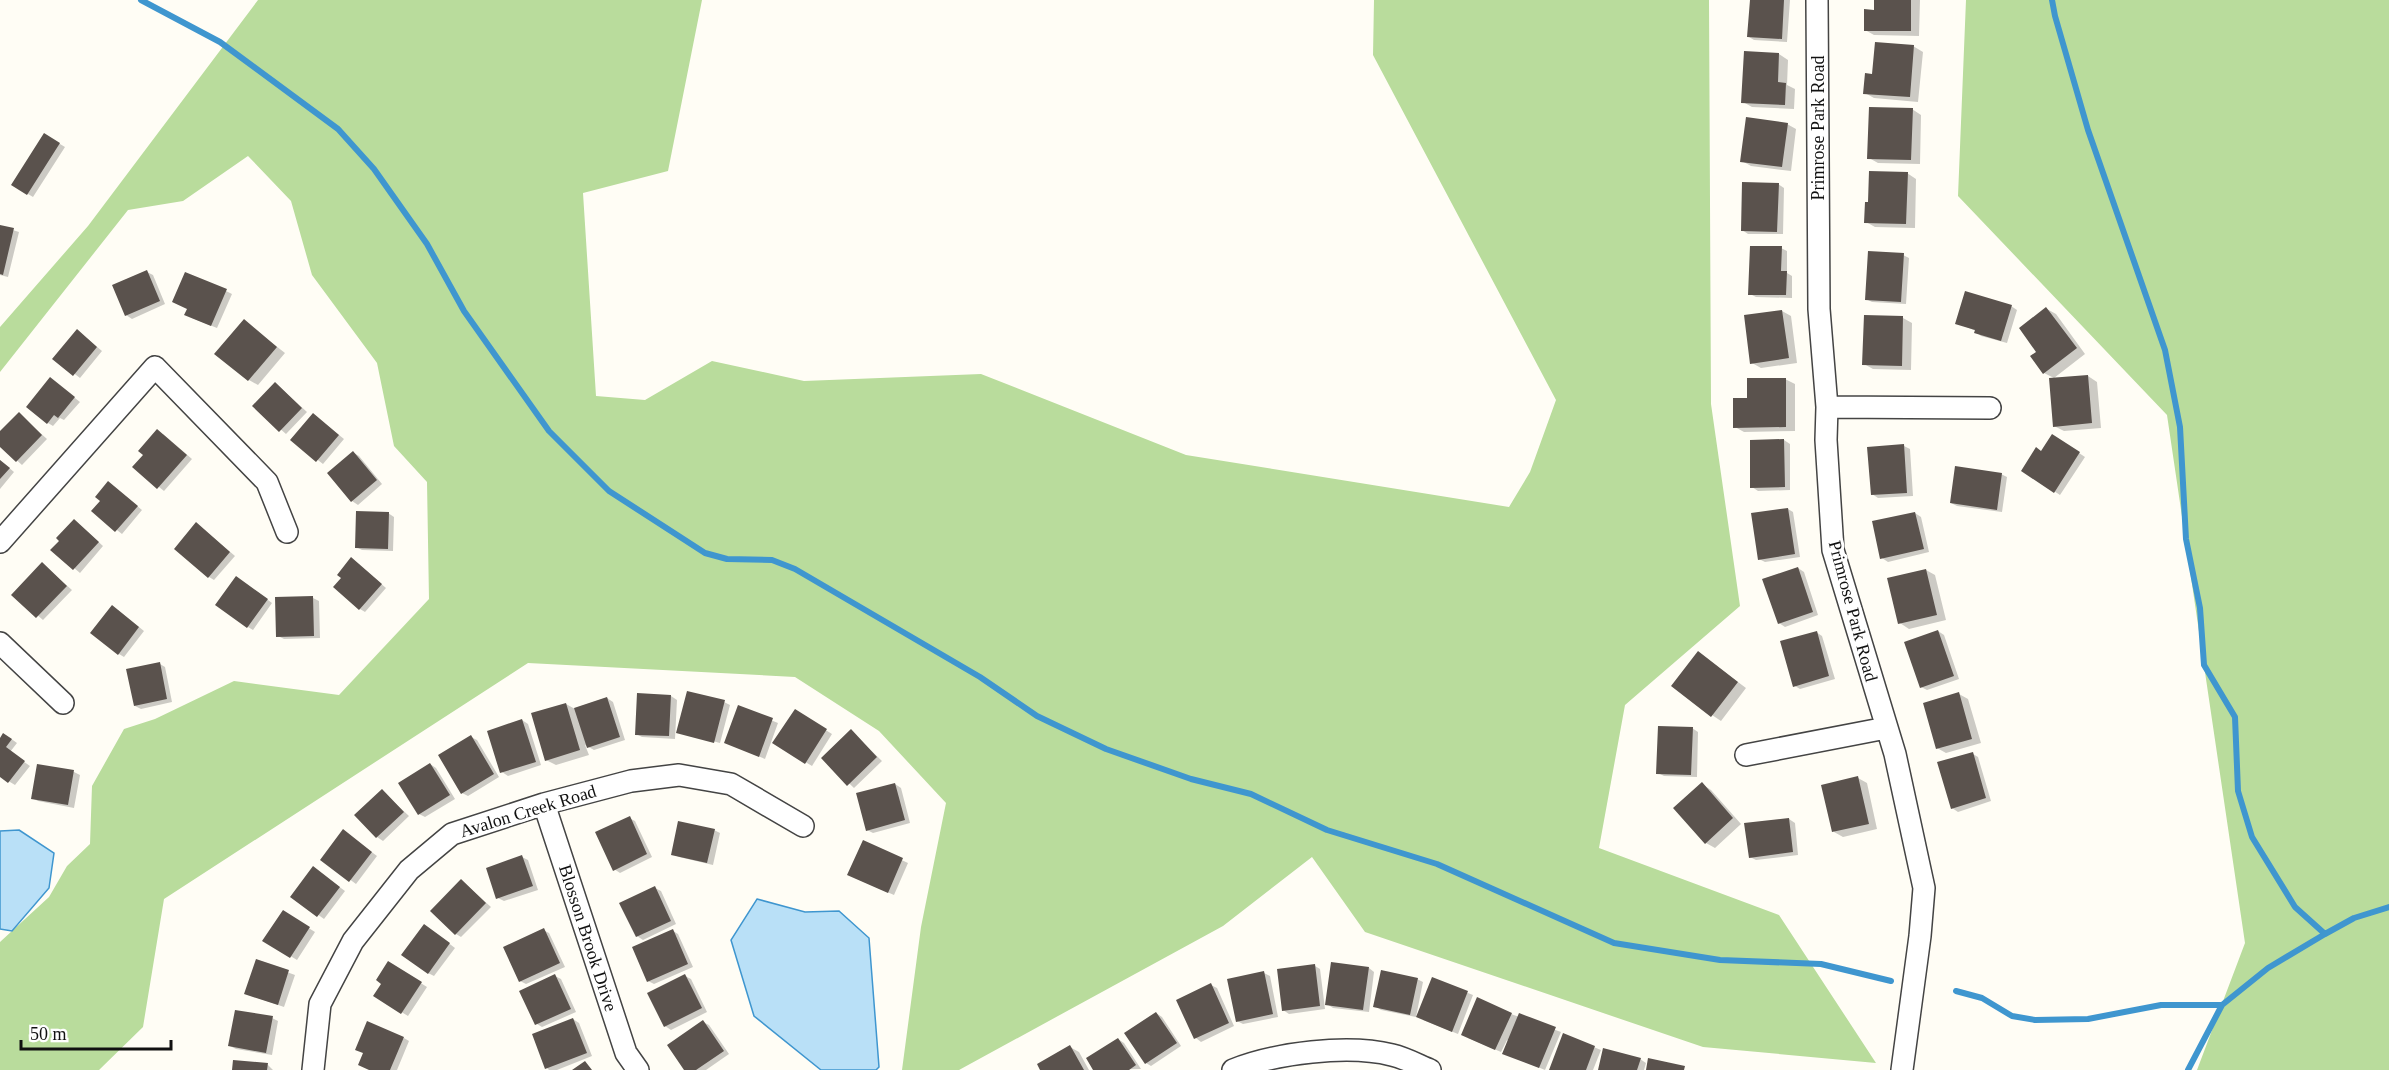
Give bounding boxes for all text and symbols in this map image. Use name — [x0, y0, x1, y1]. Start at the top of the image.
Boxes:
street label: Primrose Park Road — [1808, 56, 1828, 200]
street label: Primrose Park Road — [1825, 538, 1881, 684]
street label: Avalon Creek Road — [457, 781, 599, 841]
street label: Blosson Brook Drive — [555, 862, 621, 1014]
scale bar — [21, 1013, 171, 1051]
text: 50 m — [30, 1024, 67, 1044]

